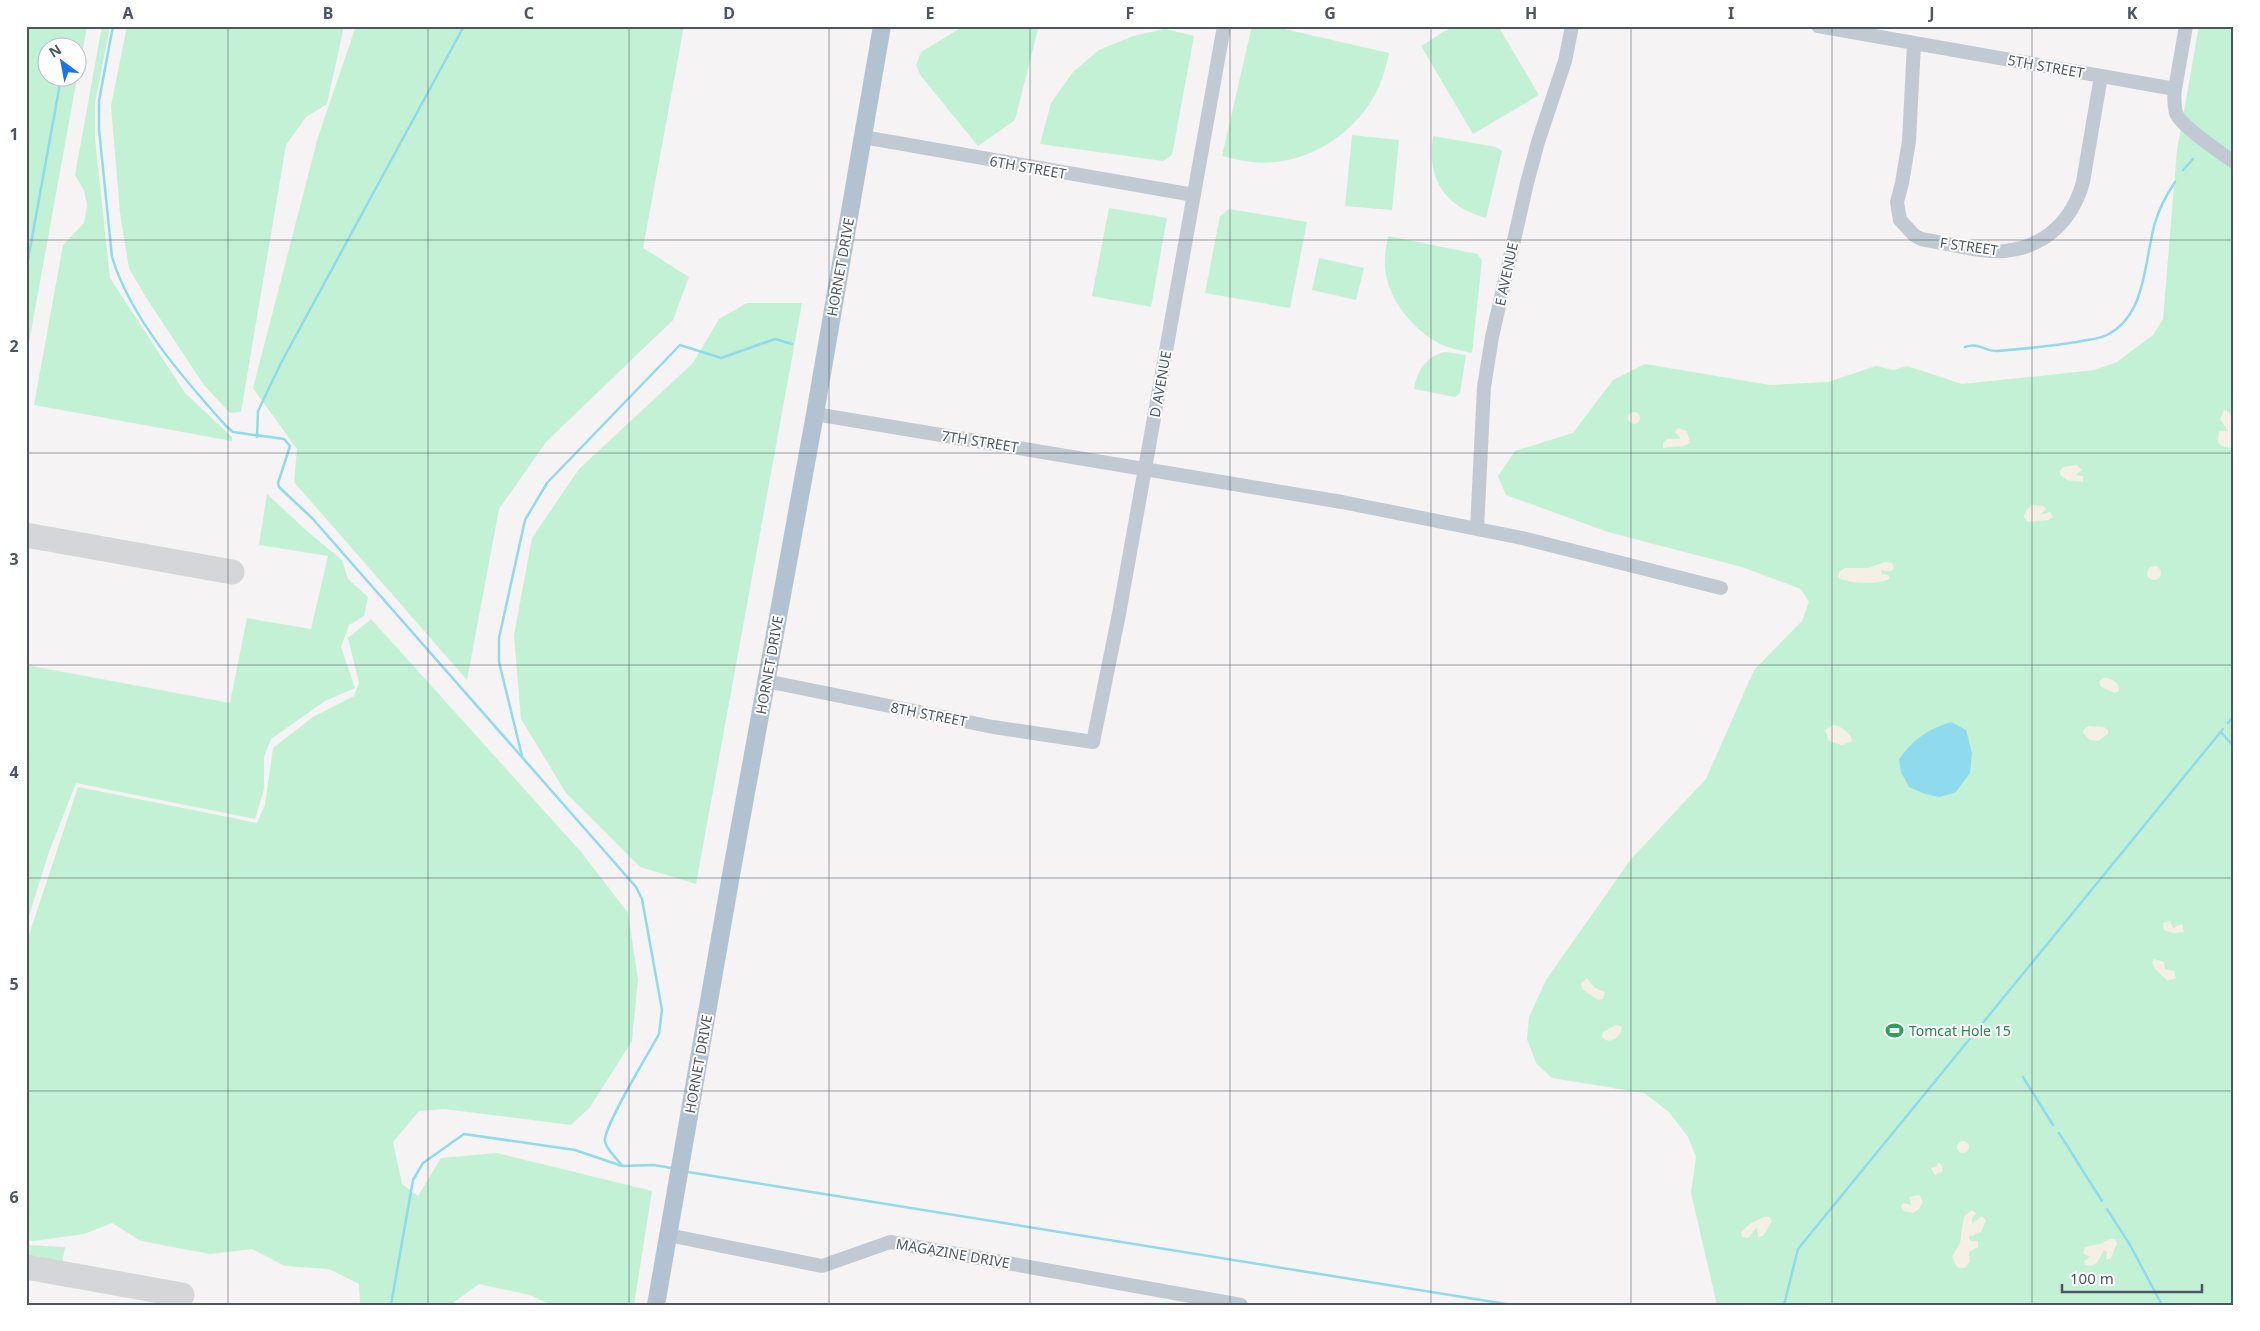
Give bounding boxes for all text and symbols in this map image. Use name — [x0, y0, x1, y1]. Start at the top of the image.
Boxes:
text: A — [122, 2, 134, 24]
text: B — [323, 2, 333, 24]
text: C — [524, 2, 534, 24]
text: D — [723, 2, 735, 24]
text: E — [926, 2, 935, 24]
text: F — [1126, 2, 1134, 24]
text: G — [1324, 2, 1336, 24]
text: H — [1525, 2, 1537, 24]
text: I — [1728, 2, 1734, 24]
text: J — [1927, 2, 1935, 24]
text: K — [2127, 2, 2138, 24]
north arrow — [38, 38, 88, 88]
text: N — [45, 39, 65, 62]
street label: 5TH STREET — [2006, 50, 2086, 82]
text: 1 — [9, 123, 19, 145]
street label: 6TH STREET — [988, 151, 1068, 183]
street label: HORNET DRIVE — [822, 216, 858, 318]
street label: F STREET — [1939, 233, 1999, 260]
street label: E AVENUE — [1490, 240, 1522, 308]
text: 2 — [9, 335, 19, 357]
street label: D AVENUE — [1145, 349, 1175, 419]
street label: 7TH STREET — [940, 426, 1020, 456]
text: 3 — [9, 548, 19, 570]
street label: HORNET DRIVE — [751, 614, 787, 716]
street label: 8TH STREET — [889, 697, 969, 731]
text: 4 — [9, 761, 19, 783]
text: 5 — [9, 973, 19, 995]
street label: HORNET DRIVE — [680, 1013, 716, 1115]
sports icon: Tomcat Hole 15 — [1885, 1020, 1905, 1040]
place label: Tomcat Hole 15 — [1909, 1021, 2011, 1040]
text: 6 — [9, 1186, 19, 1208]
street label: MAGAZINE DRIVE — [895, 1234, 1011, 1272]
scale bar — [2062, 1261, 2202, 1293]
text: 100 m — [2070, 1268, 2114, 1288]

